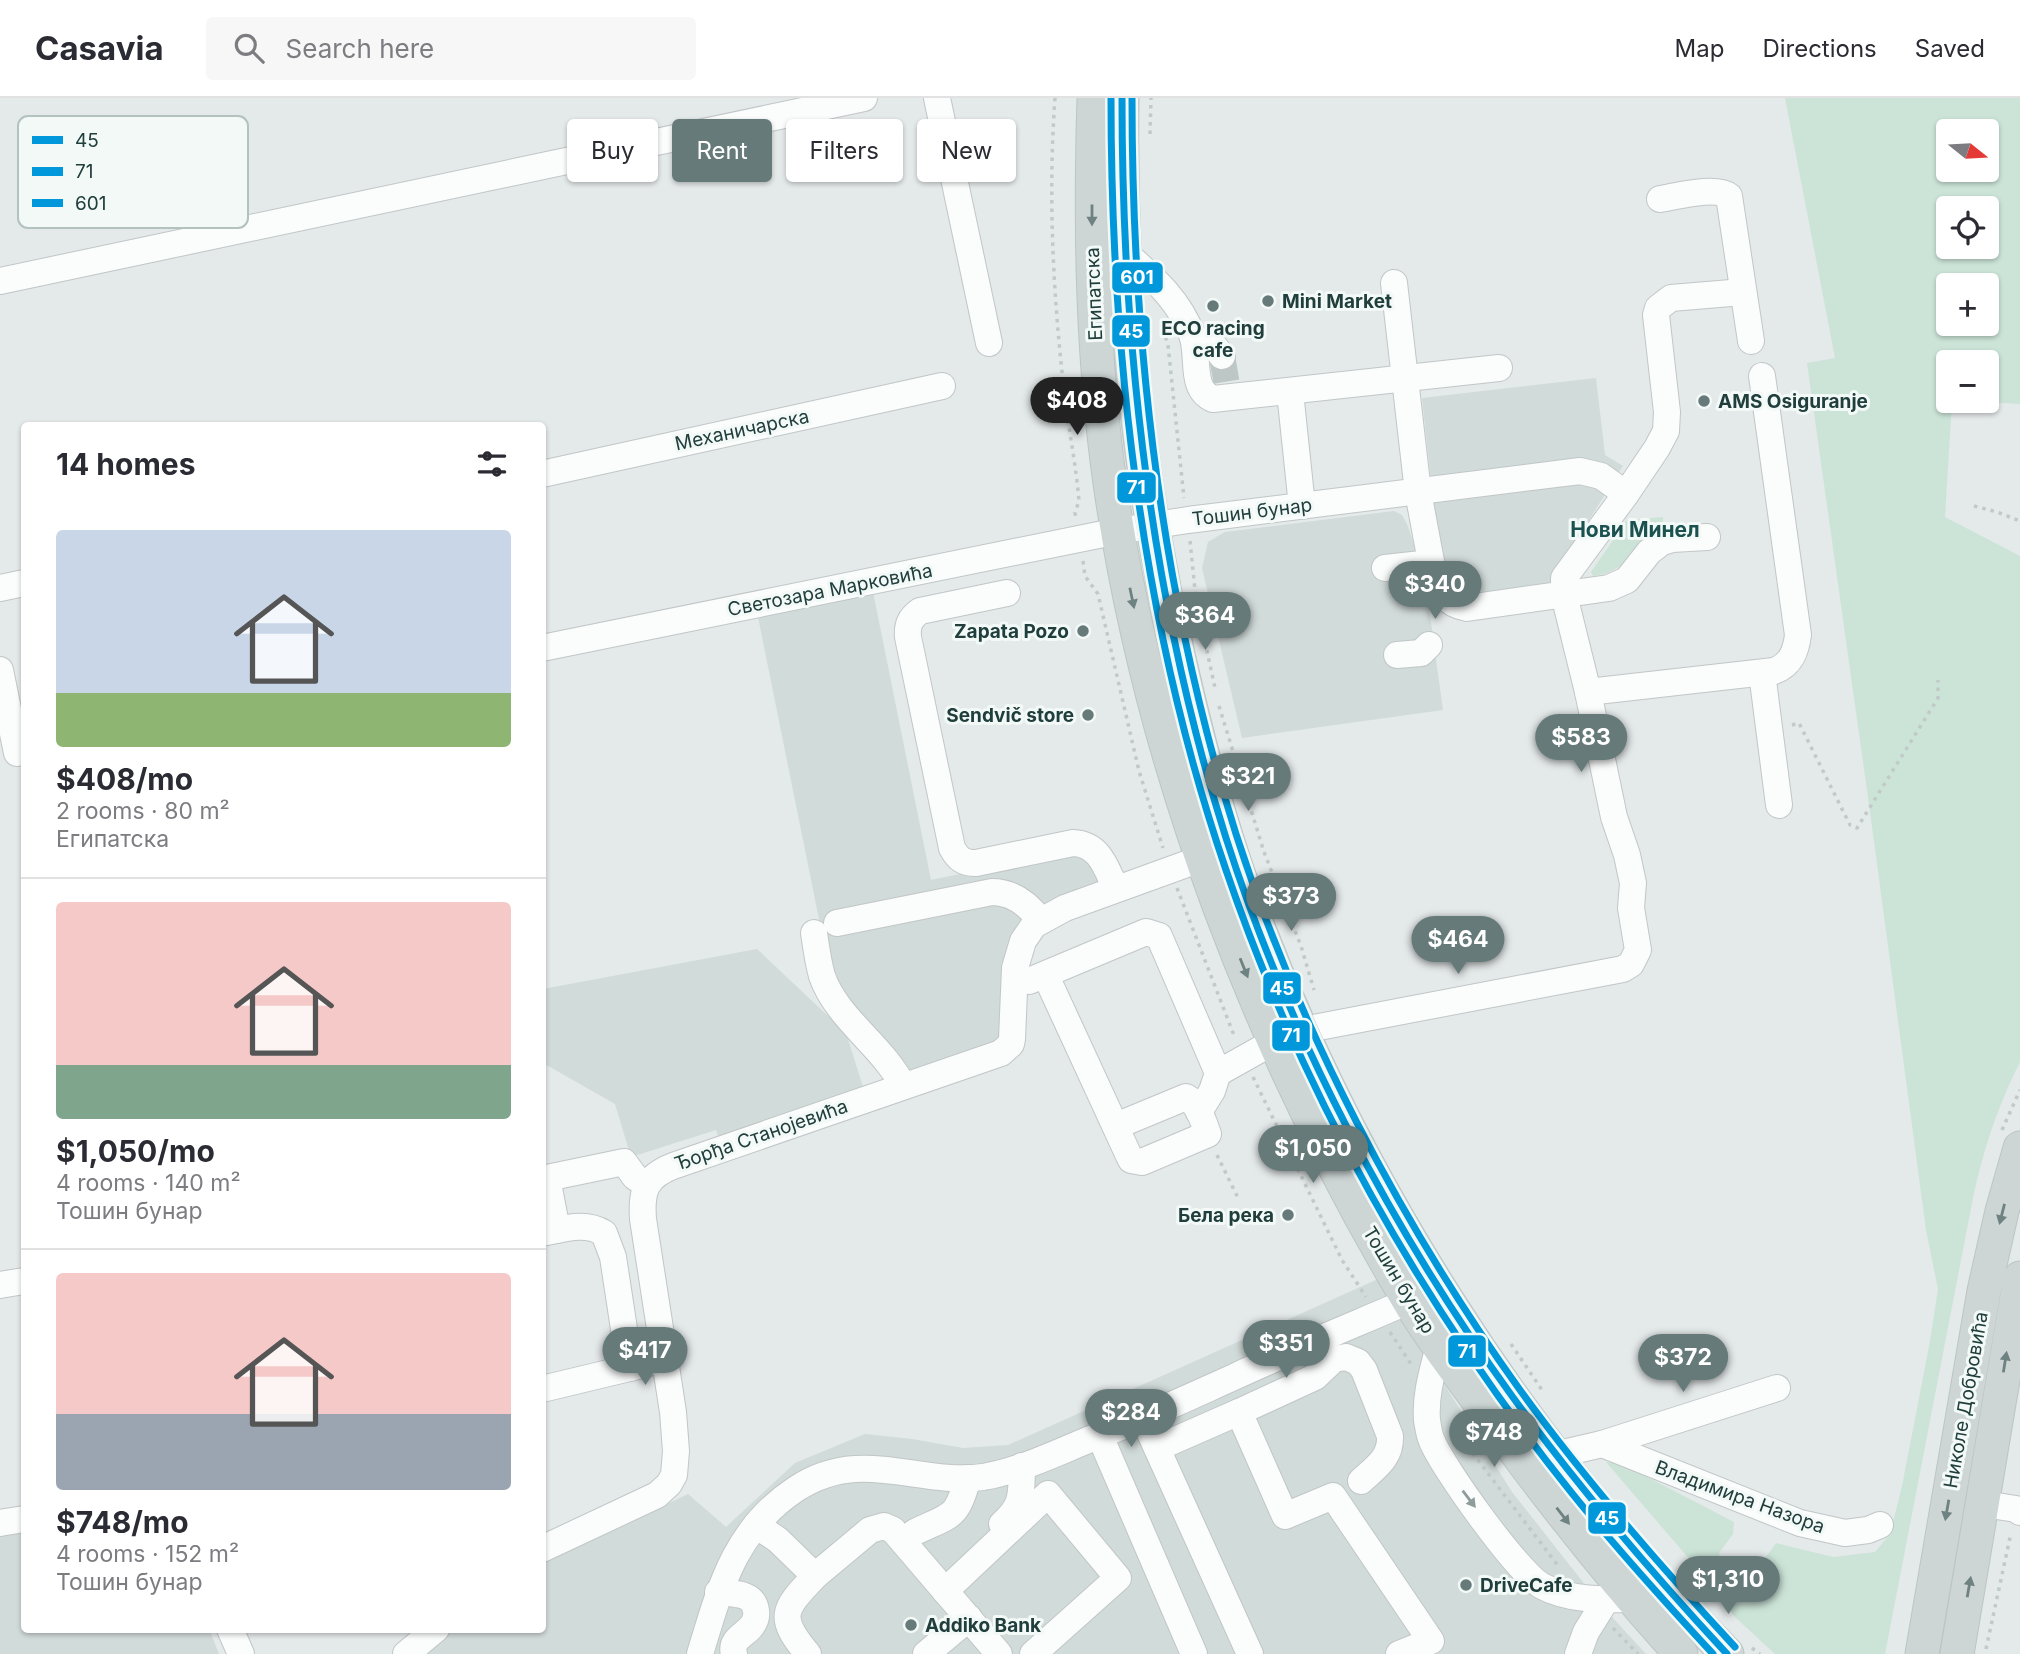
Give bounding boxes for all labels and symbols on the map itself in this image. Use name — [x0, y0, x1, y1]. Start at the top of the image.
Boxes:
legend — [18, 116, 248, 228]
north arrow — [1936, 119, 1998, 182]
text: 45 — [75, 129, 99, 152]
text: 71 — [75, 160, 93, 183]
text: 601 — [75, 192, 107, 215]
one-way arrow — [1086, 204, 1098, 226]
street label: Египатска — [1081, 247, 1107, 341]
line badge: 601 — [1111, 261, 1164, 294]
text: 601 — [1120, 266, 1154, 289]
place label: Mini Market — [1282, 290, 1392, 313]
marker: Mini Market — [1260, 293, 1276, 309]
marker: ECO racing cafe — [1205, 298, 1221, 314]
line badge: 45 — [1111, 314, 1151, 348]
place label: ECO racing cafe — [1161, 317, 1265, 362]
text: 45 — [1119, 320, 1144, 343]
pin: $408 — [1036, 378, 1118, 437]
place label: AMS Osiguranje — [1718, 390, 1868, 413]
marker: AMS Osiguranje — [1696, 393, 1712, 409]
street label: Механичарска — [673, 405, 811, 455]
line badge: 71 — [1116, 471, 1157, 504]
text: 71 — [1126, 476, 1146, 499]
street label: Тошин бунар — [1191, 493, 1313, 531]
district label: Нови Минел — [1570, 517, 1700, 542]
street label: Светозара Марковића — [726, 559, 934, 621]
pin: $340 — [1394, 561, 1476, 621]
one-way arrow — [1126, 587, 1137, 609]
pin: $364 — [1164, 592, 1246, 652]
place label: Zapata Pozo — [954, 620, 1069, 643]
marker: Zapata Pozo — [1075, 623, 1091, 639]
place label: Sendvič store — [946, 704, 1074, 727]
marker: Sendvič store — [1080, 707, 1096, 723]
pin: $583 — [1540, 714, 1622, 774]
pin: $321 — [1207, 754, 1289, 813]
pin: $373 — [1250, 874, 1332, 933]
pin: $464 — [1417, 916, 1499, 976]
one-way arrow — [1239, 957, 1250, 978]
line badge: 45 — [1262, 971, 1302, 1005]
text: 45 — [1270, 977, 1295, 1000]
line badge: 71 — [1271, 1019, 1311, 1052]
text: 71 — [1281, 1024, 1301, 1047]
street label: Ђорђа Станојевића — [671, 1095, 851, 1175]
pin: $1,050 — [1256, 1126, 1370, 1185]
one-way arrow — [1996, 1203, 2007, 1225]
place label: Бела река — [1178, 1204, 1274, 1227]
marker: Бела река — [1280, 1207, 1296, 1223]
street label: Тошин бунар — [1358, 1222, 1440, 1338]
street label: Николе Добровића — [1939, 1310, 1993, 1490]
pin: $351 — [1245, 1320, 1327, 1380]
pin: $417 — [604, 1328, 686, 1387]
line badge: 71 — [1447, 1334, 1487, 1368]
pin: $372 — [1642, 1334, 1724, 1394]
text: 71 — [1457, 1340, 1477, 1363]
one-way arrow — [2000, 1351, 2011, 1373]
pin: $284 — [1090, 1390, 1172, 1449]
pin: $748 — [1453, 1410, 1535, 1469]
street label: Владимира Назора — [1652, 1456, 1828, 1538]
one-way arrow — [1462, 1490, 1476, 1508]
one-way arrow — [1941, 1499, 1952, 1521]
line badge: 45 — [1587, 1501, 1627, 1535]
one-way arrow — [1555, 1506, 1570, 1524]
text: 45 — [1595, 1507, 1620, 1530]
pin: $1,310 — [1671, 1556, 1785, 1616]
place label: DriveCafe — [1480, 1574, 1573, 1597]
one-way arrow — [1963, 1576, 1974, 1598]
marker: DriveCafe — [1458, 1577, 1474, 1593]
place label: Addiko Bank — [925, 1614, 1041, 1637]
marker: Addiko Bank — [903, 1617, 919, 1633]

